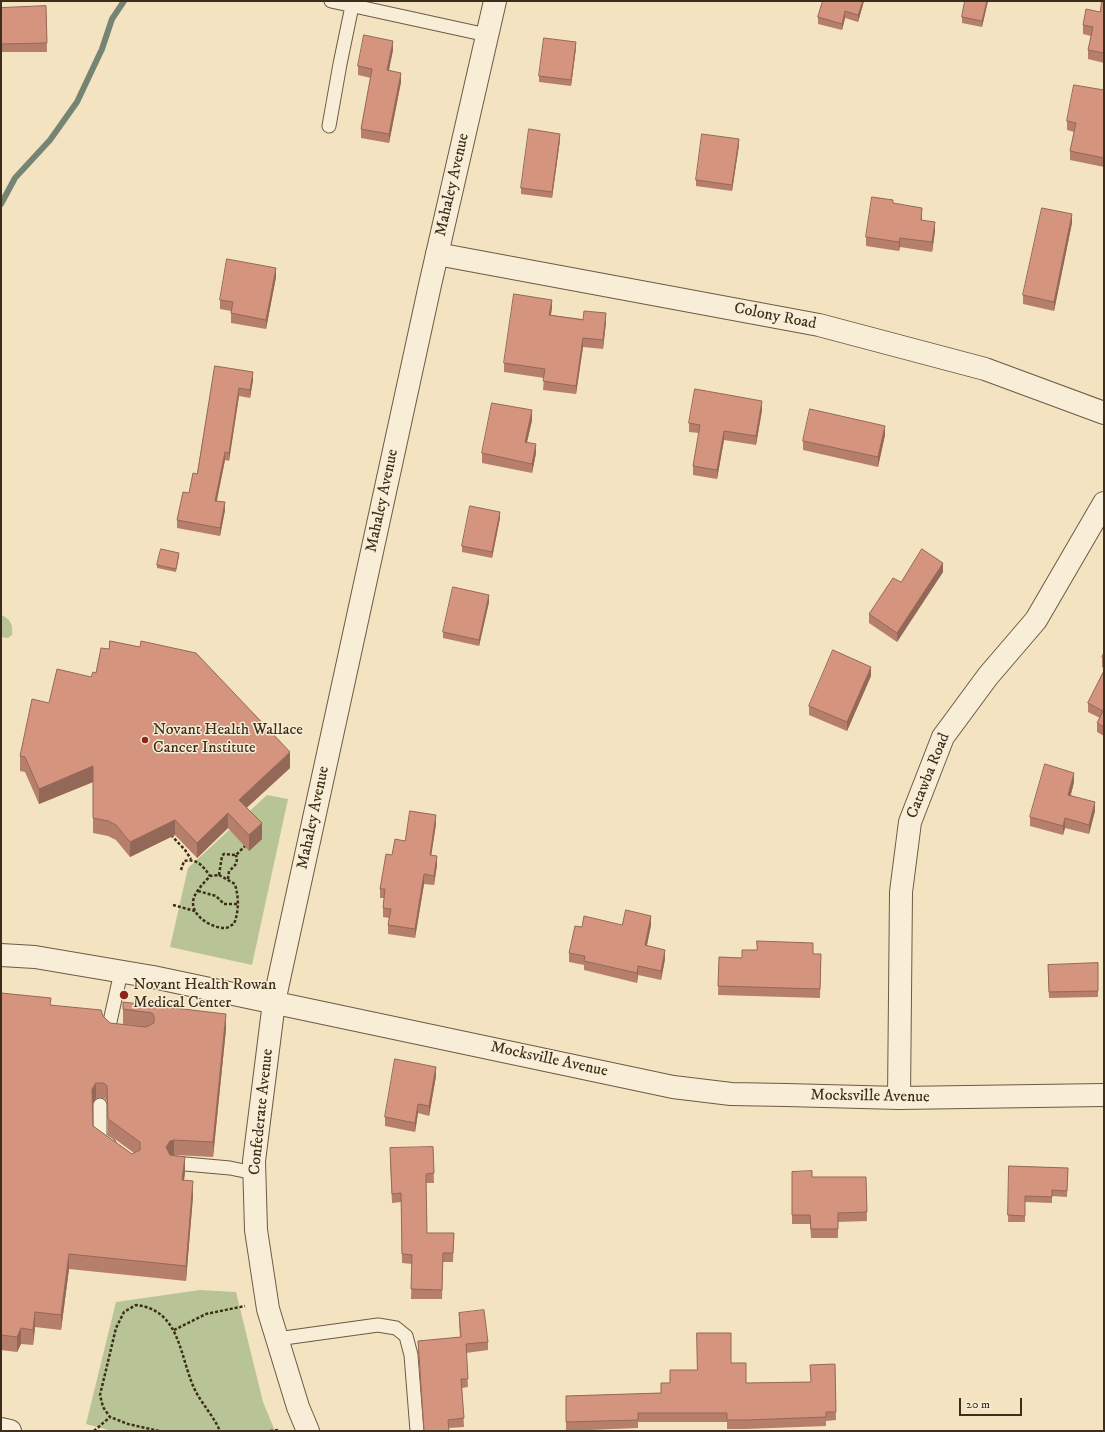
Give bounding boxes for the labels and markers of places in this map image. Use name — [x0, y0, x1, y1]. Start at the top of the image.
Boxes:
place label: Novant Health Wallace Cancer Institute — [153, 721, 303, 759]
marker: Novant Health Wallace Cancer Institute — [140, 735, 150, 745]
place label: Novant Health Rowan Medical Center — [133, 976, 276, 1014]
marker: Novant Health Rowan Medical Center — [118, 989, 130, 1001]

